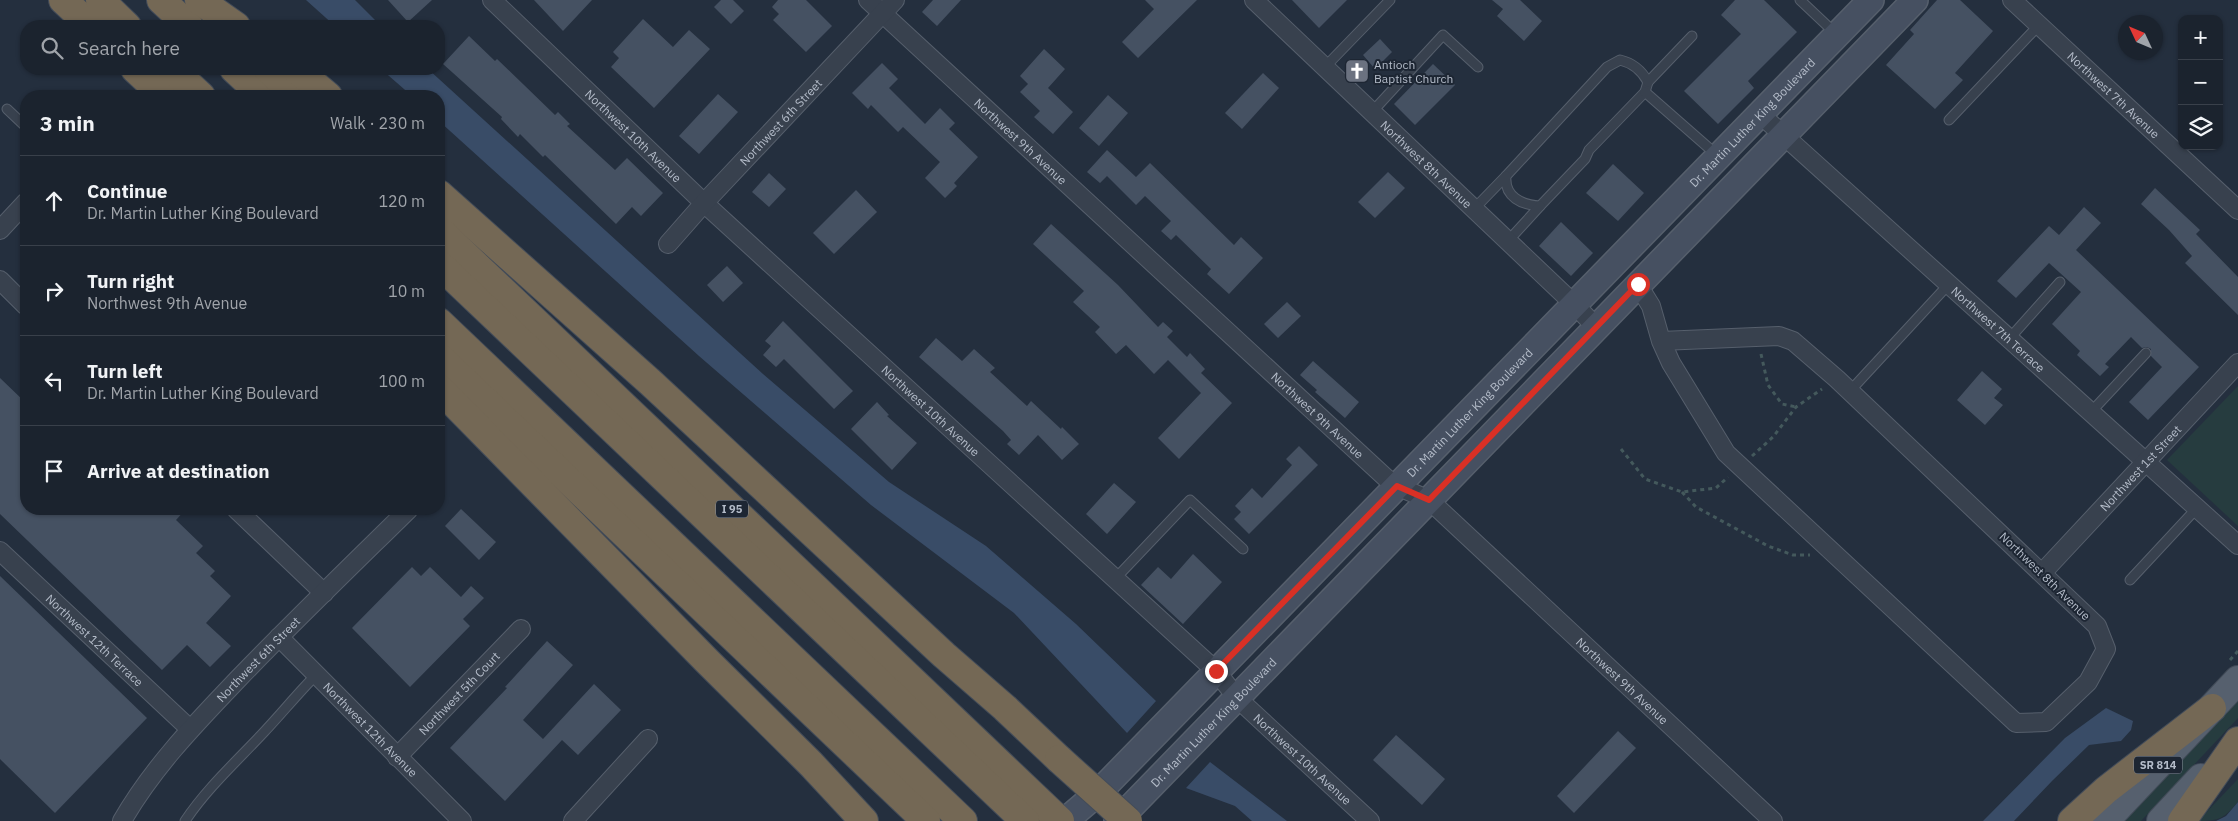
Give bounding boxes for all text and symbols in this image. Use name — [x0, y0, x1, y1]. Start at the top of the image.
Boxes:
north arrow — [2118, 15, 2163, 60]
map controls — [2178, 15, 2223, 150]
button: + — [2178, 15, 2223, 60]
search box — [20, 20, 445, 75]
icon: search — [38, 34, 66, 62]
text: Search here — [78, 36, 180, 60]
street label: Northwest 7th Avenue — [2065, 48, 2163, 141]
street label: Dr. Martin Luther King Boulevard — [1686, 55, 1818, 190]
place label: Antioch Baptist Church — [1374, 57, 1453, 86]
church icon: Antioch Baptist Church — [1344, 58, 1370, 84]
button: − — [2178, 60, 2223, 105]
street label: Northwest 6th Street — [736, 75, 825, 168]
street label: Northwest 10th Avenue — [582, 86, 685, 185]
street label: Northwest 9th Avenue — [972, 95, 1071, 188]
button: layers — [2178, 105, 2223, 150]
text: 3 min — [40, 109, 95, 137]
text: Walk · 230 m — [330, 113, 425, 133]
street label: Northwest 8th Avenue — [1378, 117, 1476, 211]
text: Continue — [87, 179, 167, 203]
icon: ahead — [40, 187, 68, 215]
text: 120 m — [378, 191, 425, 211]
text: Dr. Martin Luther King Boulevard — [87, 203, 319, 223]
text: Turn right — [87, 269, 174, 293]
route start — [1627, 273, 1650, 296]
icon: right — [40, 277, 68, 305]
text: 10 m — [388, 281, 425, 301]
street label: Northwest 7th Terrace — [1949, 283, 2049, 375]
text: Northwest 9th Avenue — [87, 293, 247, 313]
street label: Dr. Martin Luther King Boulevard — [1403, 345, 1535, 480]
text: Turn left — [87, 359, 163, 383]
street label: Northwest 10th Avenue — [879, 362, 983, 459]
icon: left — [40, 367, 68, 395]
street label: Northwest 9th Avenue — [1268, 369, 1367, 462]
text: 100 m — [378, 371, 425, 391]
text: Dr. Martin Luther King Boulevard — [87, 383, 319, 403]
street label: Northwest 1st Street — [2096, 422, 2184, 514]
icon: arrive — [40, 457, 68, 485]
text: Arrive at destination — [87, 459, 270, 483]
road number: I 95 — [716, 500, 748, 518]
street label: Northwest 8th Avenue — [1997, 529, 2094, 623]
street label: Northwest 12th Terrace — [43, 591, 147, 689]
street label: Northwest 6th Street — [213, 613, 303, 705]
street label: Northwest 9th Avenue — [1573, 634, 1672, 727]
street label: Northwest 5th Court — [415, 648, 503, 738]
street label: Dr. Martin Luther King Boulevard — [1147, 654, 1279, 790]
route end — [1205, 660, 1228, 683]
street label: Northwest 12th Avenue — [320, 679, 421, 780]
street label: Northwest 10th Avenue — [1251, 710, 1355, 808]
road number: SR 814 — [2134, 756, 2182, 774]

